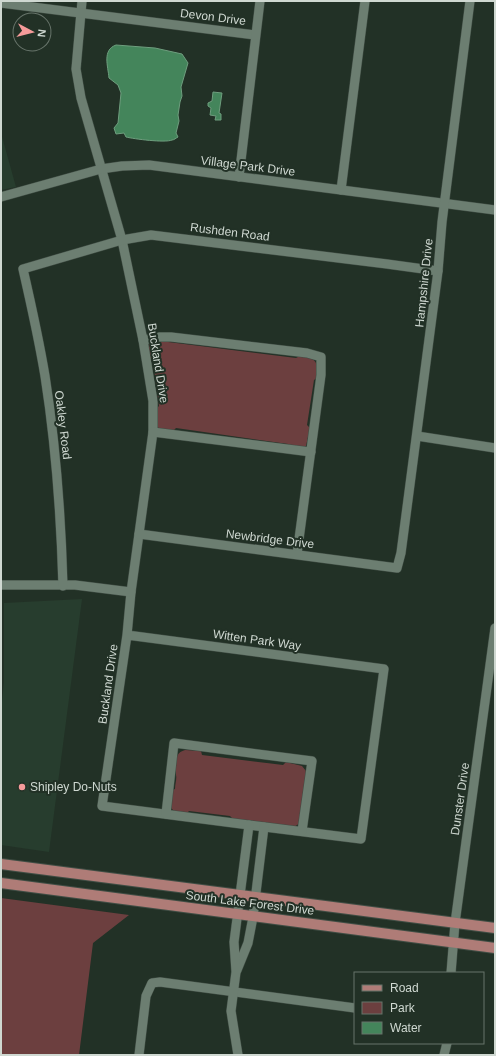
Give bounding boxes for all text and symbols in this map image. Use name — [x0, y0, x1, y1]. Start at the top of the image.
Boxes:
street label: Devon Drive — [179, 6, 247, 28]
north arrow — [12, 12, 52, 52]
text: N — [35, 29, 48, 38]
street label: Village Park Drive — [200, 153, 296, 179]
street label: Rushden Road — [189, 220, 271, 244]
street label: Hampshire Drive — [412, 238, 436, 328]
street label: Buckland Drive — [145, 322, 171, 404]
street label: Oakley Road — [52, 390, 74, 460]
street label: Newbridge Drive — [225, 527, 315, 551]
street label: Witten Park Way — [212, 627, 302, 653]
street label: Buckland Drive — [95, 643, 121, 725]
street label: Dunster Drive — [448, 761, 472, 836]
place label: Shipley Do-Nuts — [30, 780, 117, 794]
marker: Shipley Do-Nuts — [17, 782, 27, 792]
street label: South Lake Forest Drive — [185, 888, 315, 918]
legend — [354, 972, 484, 1044]
text: Road — [390, 981, 419, 995]
text: Park — [390, 1001, 416, 1015]
text: Water — [390, 1021, 422, 1035]

